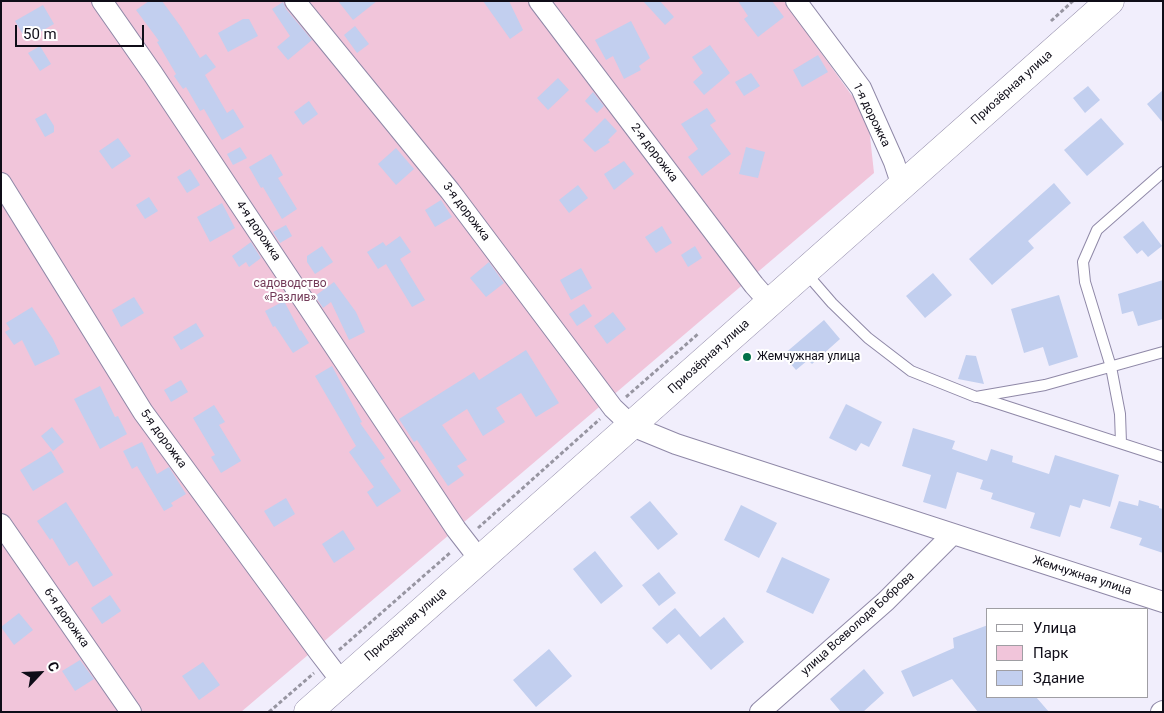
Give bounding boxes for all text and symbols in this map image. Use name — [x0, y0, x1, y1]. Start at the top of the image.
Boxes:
scale bar — [18, 15, 146, 47]
text: 50 m — [23, 25, 57, 43]
street label: Приозёрная улица — [968, 48, 1056, 128]
street label: 1-я дорожка — [849, 81, 893, 149]
street label: 2-я дорожка — [627, 121, 681, 185]
street label: 3-я дорожка — [439, 180, 493, 244]
street label: 4-я дорожка — [233, 198, 283, 264]
park label: садоводство «Разлив» — [253, 277, 327, 305]
street label: Приозёрная улица — [665, 317, 753, 397]
place label: Жемчужная улица — [757, 350, 860, 364]
marker: Жемчужная улица — [741, 351, 753, 363]
street label: 5-я дорожка — [137, 407, 189, 471]
street label: Жемчужная улица — [1031, 553, 1133, 599]
street label: улица Всеволода Боброва — [798, 569, 918, 679]
street label: 6-я дорожка — [40, 585, 92, 651]
street label: Приозёрная улица — [362, 585, 450, 665]
legend — [986, 608, 1149, 698]
text: Улица — [1033, 619, 1076, 637]
text: Парк — [1033, 644, 1068, 662]
north arrow — [15, 648, 65, 698]
text: С — [44, 659, 63, 674]
text: Здание — [1033, 669, 1084, 687]

